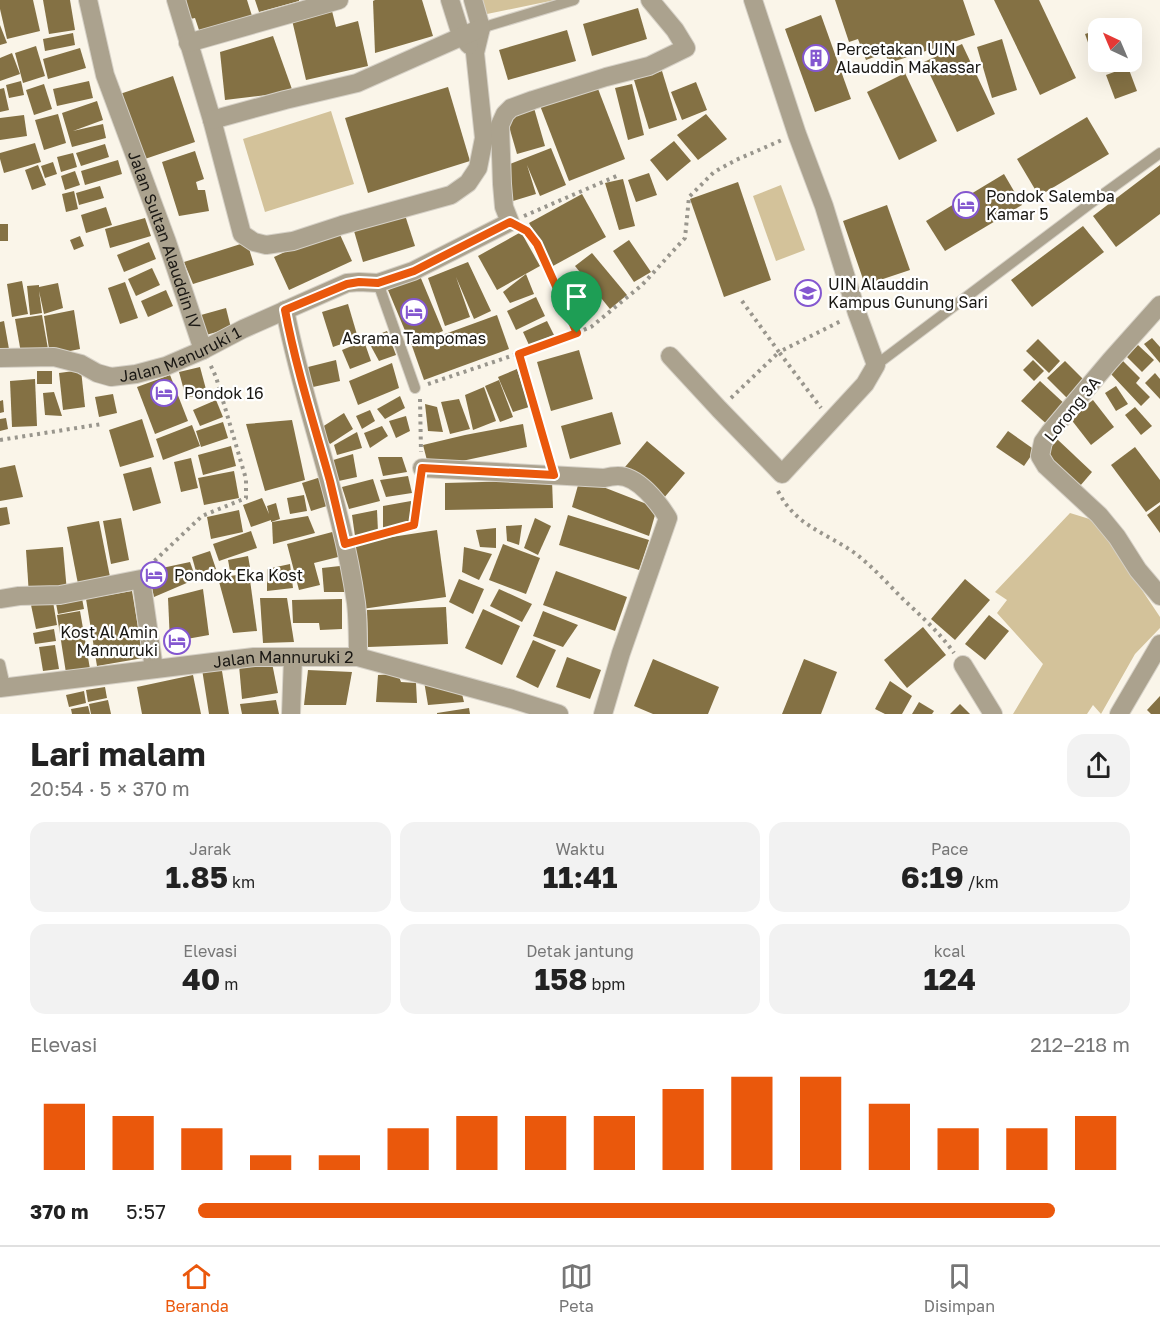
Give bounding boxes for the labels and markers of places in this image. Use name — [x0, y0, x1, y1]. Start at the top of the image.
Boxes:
place label: Percetakan UIN Alauddin Makassar — [836, 39, 981, 77]
building icon: Percetakan UIN Alauddin Makassar — [801, 43, 831, 73]
place label: Pondok Salemba Kamar 5 — [986, 186, 1115, 224]
hotel icon: Pondok Salemba Kamar 5 — [951, 190, 981, 220]
pin — [551, 271, 602, 333]
place label: UIN Alauddin Kampus Gunung Sari — [828, 274, 988, 312]
school or university icon: UIN Alauddin Kampus Gunung Sari — [793, 278, 823, 308]
hotel icon: Asrama Tampomas — [399, 297, 429, 327]
place label: Asrama Tampomas — [342, 328, 486, 348]
hotel icon: Pondok 16 — [149, 378, 179, 408]
place label: Pondok 16 — [184, 383, 264, 403]
hotel icon: Pondok Eka Kost — [139, 560, 169, 590]
place label: Pondok Eka Kost — [174, 565, 303, 585]
place label: Kost Al Amin Mannuruki — [60, 622, 158, 660]
hotel icon: Kost Al Amin Mannuruki — [162, 626, 192, 656]

